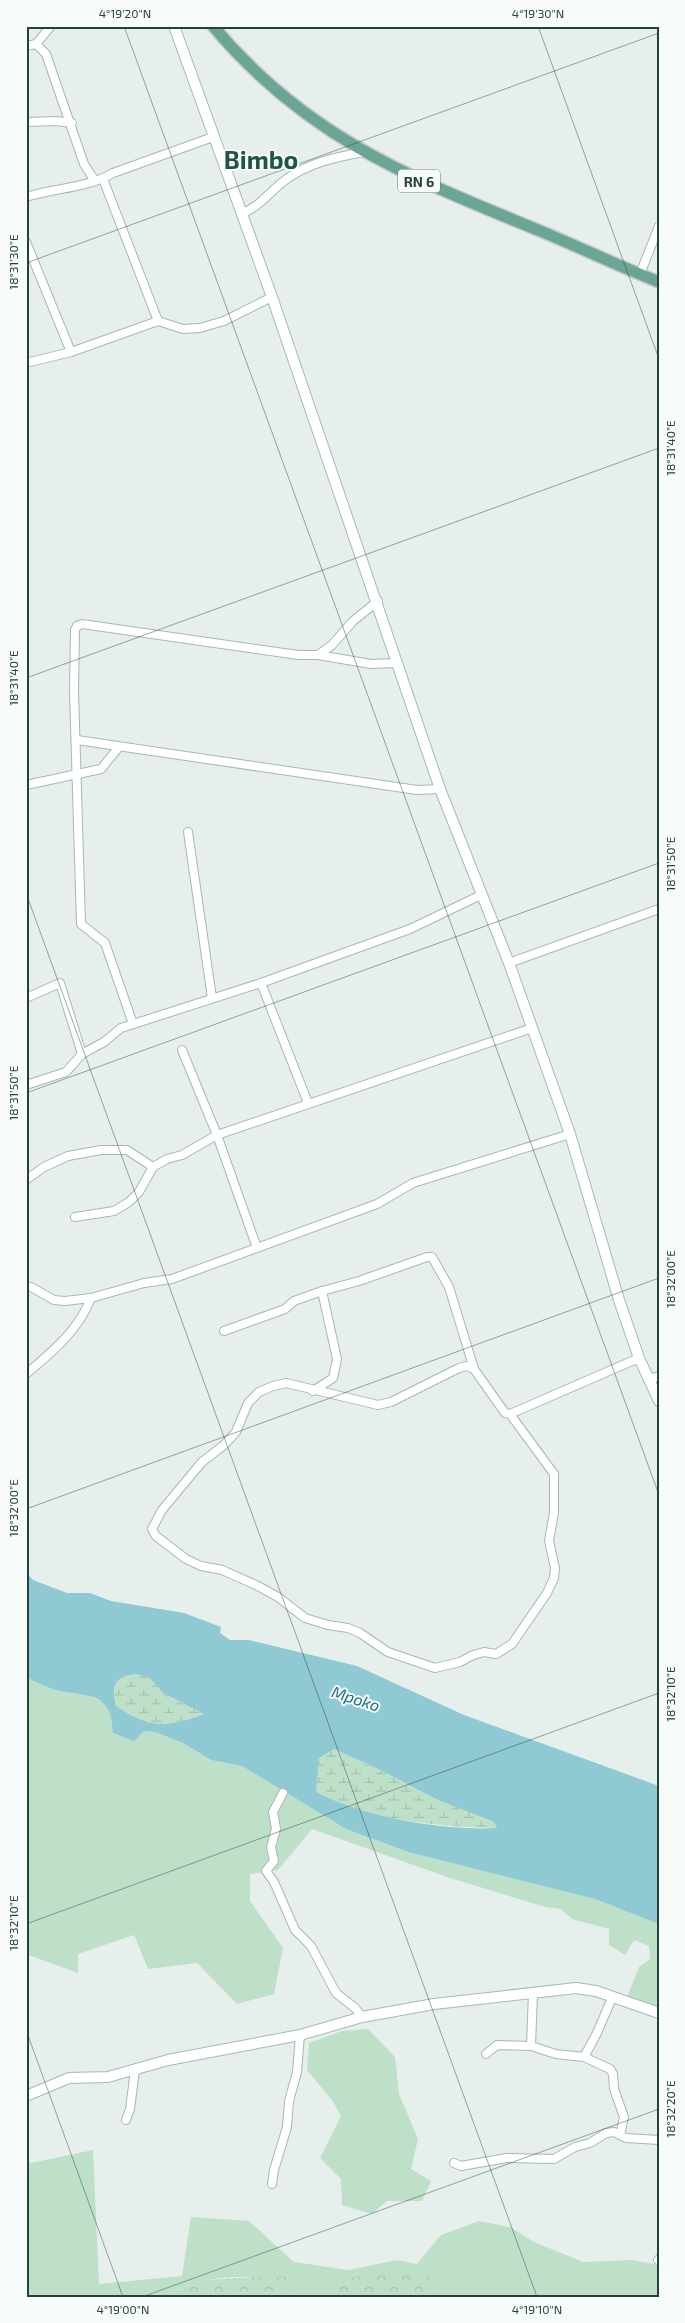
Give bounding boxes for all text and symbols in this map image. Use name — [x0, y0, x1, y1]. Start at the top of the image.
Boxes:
text: 4°19'20"N — [99, 6, 151, 20]
text: 4°19'30"N — [512, 6, 564, 20]
district label: Bimbo — [224, 144, 298, 174]
road number: RN 6 — [398, 170, 440, 192]
text: 18°31'30"E — [6, 234, 20, 290]
text: 18°31'40"E — [663, 420, 677, 476]
text: 18°31'40"E — [6, 650, 20, 706]
text: 18°31'50"E — [663, 836, 677, 892]
text: 18°31'50"E — [6, 1065, 20, 1121]
text: 18°32'00"E — [663, 1250, 677, 1308]
text: 18°32'00"E — [6, 1479, 20, 1537]
text: 18°32'10"E — [663, 1666, 677, 1722]
water label: Mpoko — [330, 1681, 382, 1715]
text: 18°32'10"E — [6, 1895, 20, 1951]
text: 18°32'20"E — [663, 2080, 677, 2138]
text: 4°19'00"N — [96, 2302, 150, 2316]
text: 4°19'10"N — [512, 2302, 562, 2316]

